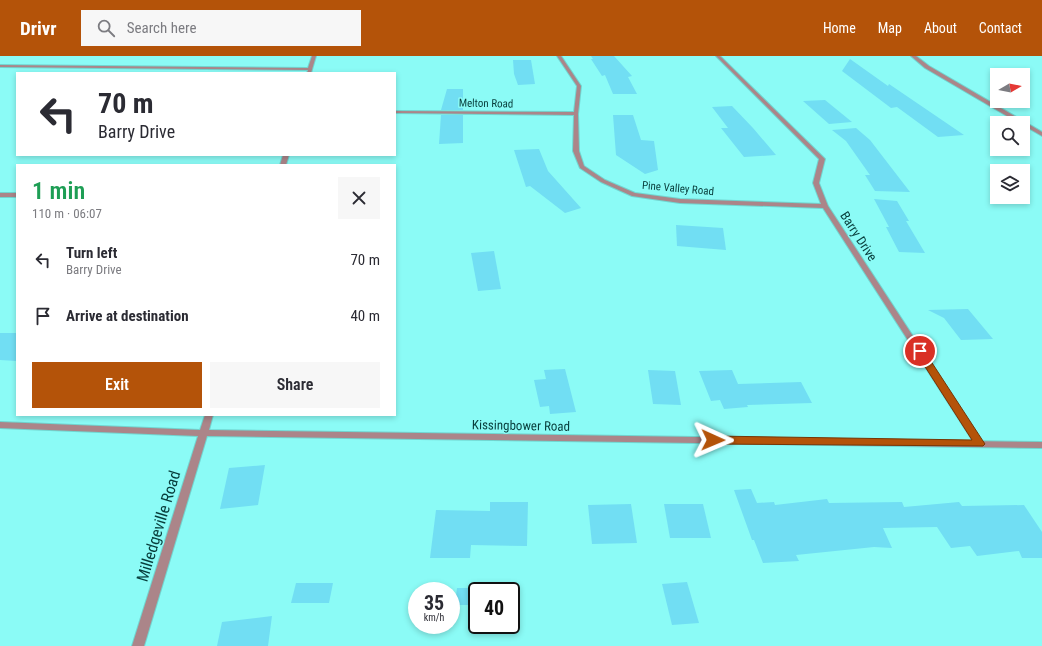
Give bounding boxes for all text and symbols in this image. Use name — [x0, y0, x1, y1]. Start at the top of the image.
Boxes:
search box — [81, 10, 361, 46]
text: Drivr — [20, 17, 57, 40]
icon: search — [95, 17, 117, 39]
text: Search here — [127, 19, 196, 37]
text: Home — [823, 20, 856, 36]
text: Map — [878, 20, 902, 36]
text: About — [924, 20, 957, 36]
text: Contact — [979, 20, 1022, 36]
north arrow — [990, 68, 1030, 108]
map controls — [990, 68, 1030, 204]
text: 70 m — [98, 87, 154, 120]
icon: left — [32, 88, 84, 140]
street label: Melton Road — [459, 97, 513, 110]
button: search — [990, 116, 1030, 156]
text: Barry Drive — [98, 121, 175, 142]
button: layers — [990, 164, 1030, 204]
text: 1 min — [32, 177, 85, 205]
button: close — [338, 177, 380, 219]
street label: Pine Valley Road — [641, 179, 714, 198]
text: 110 m · 06:07 — [32, 206, 102, 221]
street label: Barry Drive — [837, 209, 880, 264]
text: Turn left — [66, 244, 117, 262]
icon: left — [32, 249, 54, 271]
text: 70 m — [350, 251, 380, 269]
text: Barry Drive — [66, 262, 122, 277]
icon: arrive — [32, 305, 54, 327]
text: Arrive at destination — [66, 307, 189, 325]
text: 40 m — [350, 307, 380, 325]
pin — [903, 334, 937, 368]
icon: arrive — [909, 340, 931, 362]
button: Exit — [32, 362, 202, 408]
button: Share — [210, 362, 380, 408]
street label: Kissingbower Road — [472, 417, 570, 434]
position arrow — [692, 419, 734, 461]
street label: Milledgeville Road — [133, 468, 184, 584]
speed limit sign: 40 — [468, 582, 520, 634]
text: 35 — [424, 591, 444, 615]
text: km/h — [424, 612, 444, 623]

